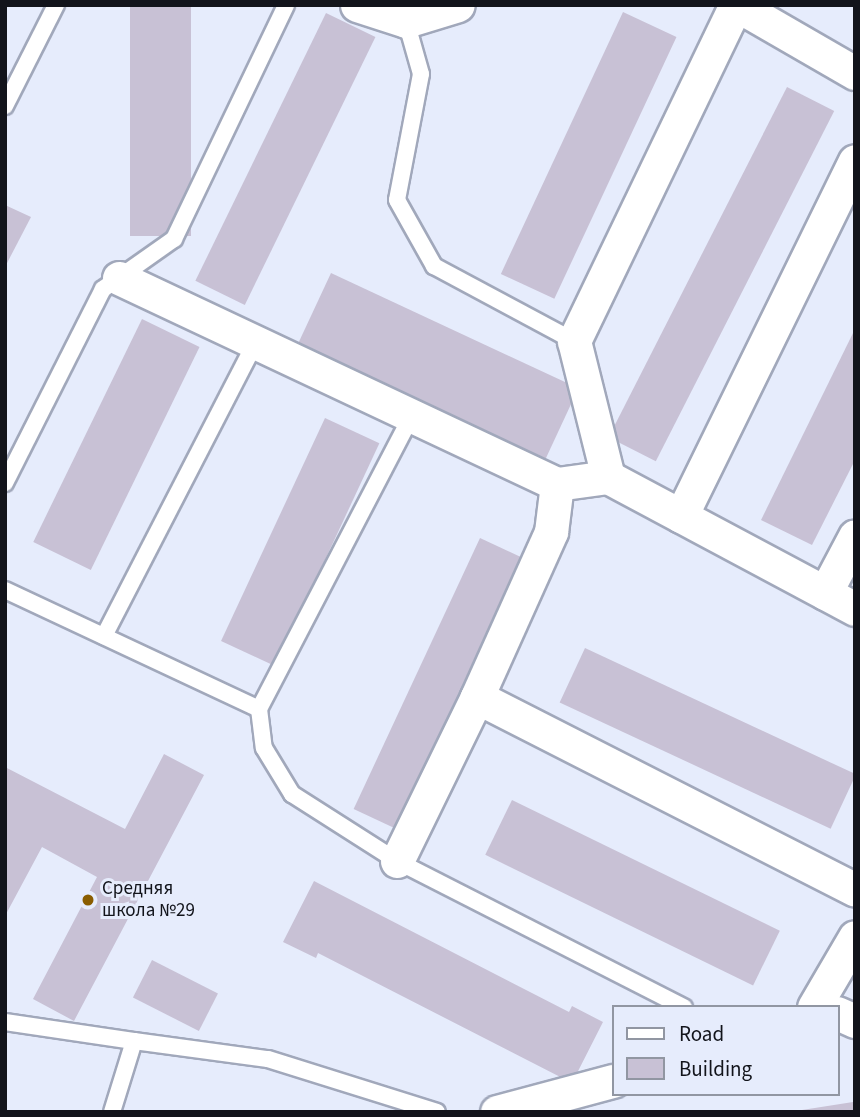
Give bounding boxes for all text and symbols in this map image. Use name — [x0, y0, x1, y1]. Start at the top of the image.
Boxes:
place label: Средняя школа №29 — [102, 878, 195, 922]
marker: Средняя школа №29 — [80, 892, 96, 908]
legend — [612, 1005, 839, 1096]
text: Road — [679, 1019, 724, 1049]
text: Building — [679, 1054, 752, 1084]

